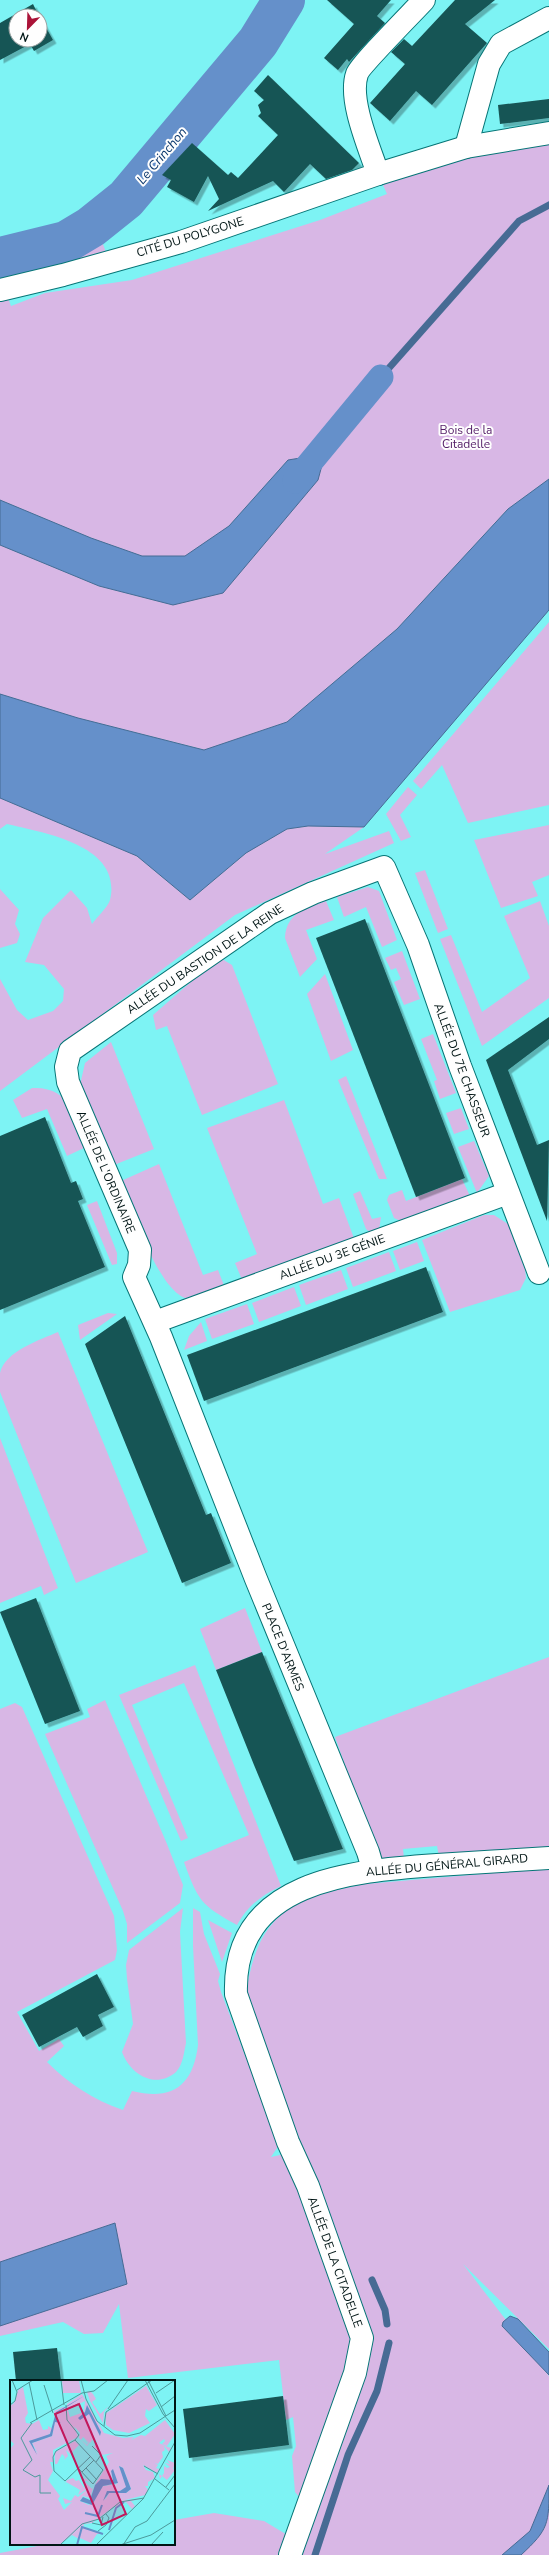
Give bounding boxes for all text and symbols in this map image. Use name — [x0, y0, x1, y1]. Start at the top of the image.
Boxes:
north arrow — [8, 8, 48, 48]
text: N — [18, 28, 31, 45]
water label: Le Crinchon — [133, 124, 191, 188]
street label: CITÉ DU POLYGONE — [134, 213, 246, 261]
park label: Bois de la Citadelle — [440, 422, 492, 452]
street label: ALLÉE DU BASTION DE LA REINE — [123, 900, 287, 1018]
street label: ALLÉE DU 7E CHASSEUR — [430, 1001, 494, 1139]
street label: ALLÉE DE L'ORDINAIRE — [73, 1108, 139, 1236]
street label: ALLÉE DU 3E GÉNIE — [277, 1230, 387, 1284]
street label: PLACE D'ARMES — [258, 1601, 308, 1693]
street label: ALLÉE DU GÉNÉRAL GIRARD — [365, 1850, 529, 1880]
street label: ALLÉE DE LA CITADELLE — [304, 2194, 366, 2330]
inset map — [10, 2380, 175, 2545]

